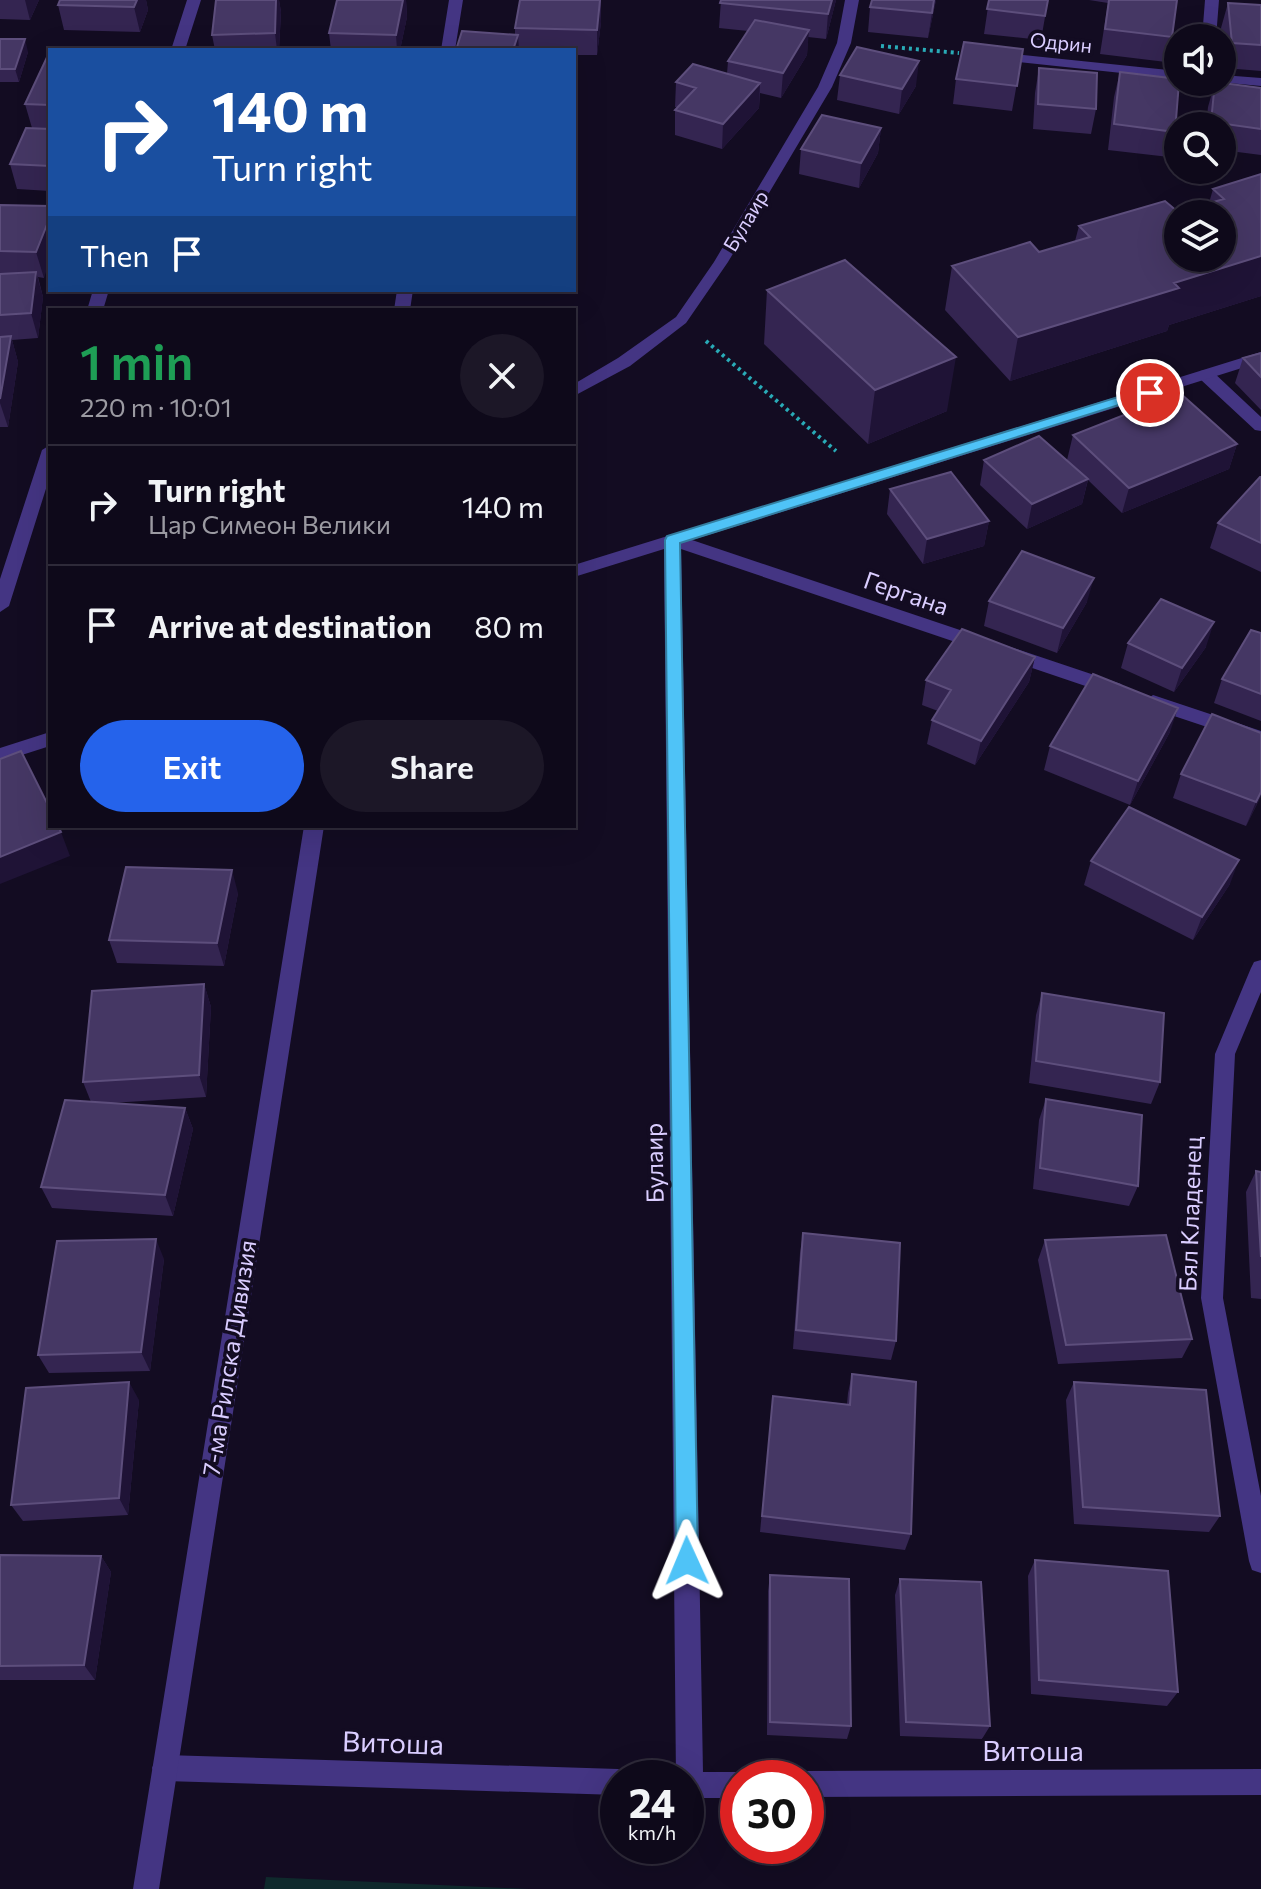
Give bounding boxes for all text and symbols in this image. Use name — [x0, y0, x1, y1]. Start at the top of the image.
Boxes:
map controls — [1164, 24, 1236, 272]
button: sound — [1164, 24, 1236, 96]
street label: Одрин — [1029, 27, 1093, 57]
text: 140 m — [212, 75, 368, 144]
icon: right — [80, 80, 184, 184]
button: search — [1164, 112, 1236, 184]
text: Turn right — [212, 144, 373, 188]
street label: Булаир — [718, 186, 773, 255]
button: layers — [1164, 200, 1236, 272]
icon: arrive — [165, 232, 209, 276]
text: Then — [80, 236, 149, 273]
text: 1 min — [80, 331, 193, 390]
button: close — [460, 334, 544, 418]
pin — [1116, 359, 1184, 427]
icon: arrive — [1128, 371, 1172, 415]
text: 220 m · 10:01 — [80, 391, 232, 422]
text: Turn right — [148, 471, 285, 508]
icon: right — [80, 483, 124, 527]
text: 140 m — [462, 487, 544, 524]
text: Цар Симеон Велики — [148, 508, 391, 539]
street label: Гергана — [860, 565, 953, 621]
icon: arrive — [80, 603, 124, 647]
text: Arrive at destination — [148, 607, 432, 644]
text: 80 m — [474, 607, 544, 644]
button: Exit — [80, 720, 304, 812]
button: Share — [320, 720, 544, 812]
street label: Булаир — [638, 1123, 669, 1203]
street label: Бял Кладенец — [1172, 1136, 1207, 1292]
street label: 7-ма Рилска Дивизия — [196, 1238, 261, 1478]
position arrow — [645, 1519, 729, 1603]
street label: Витоша — [342, 1723, 444, 1761]
street label: Витоша — [982, 1733, 1084, 1767]
speed limit sign: 30 — [720, 1760, 824, 1864]
text: 24 — [629, 1777, 675, 1826]
text: km/h — [628, 1820, 676, 1844]

